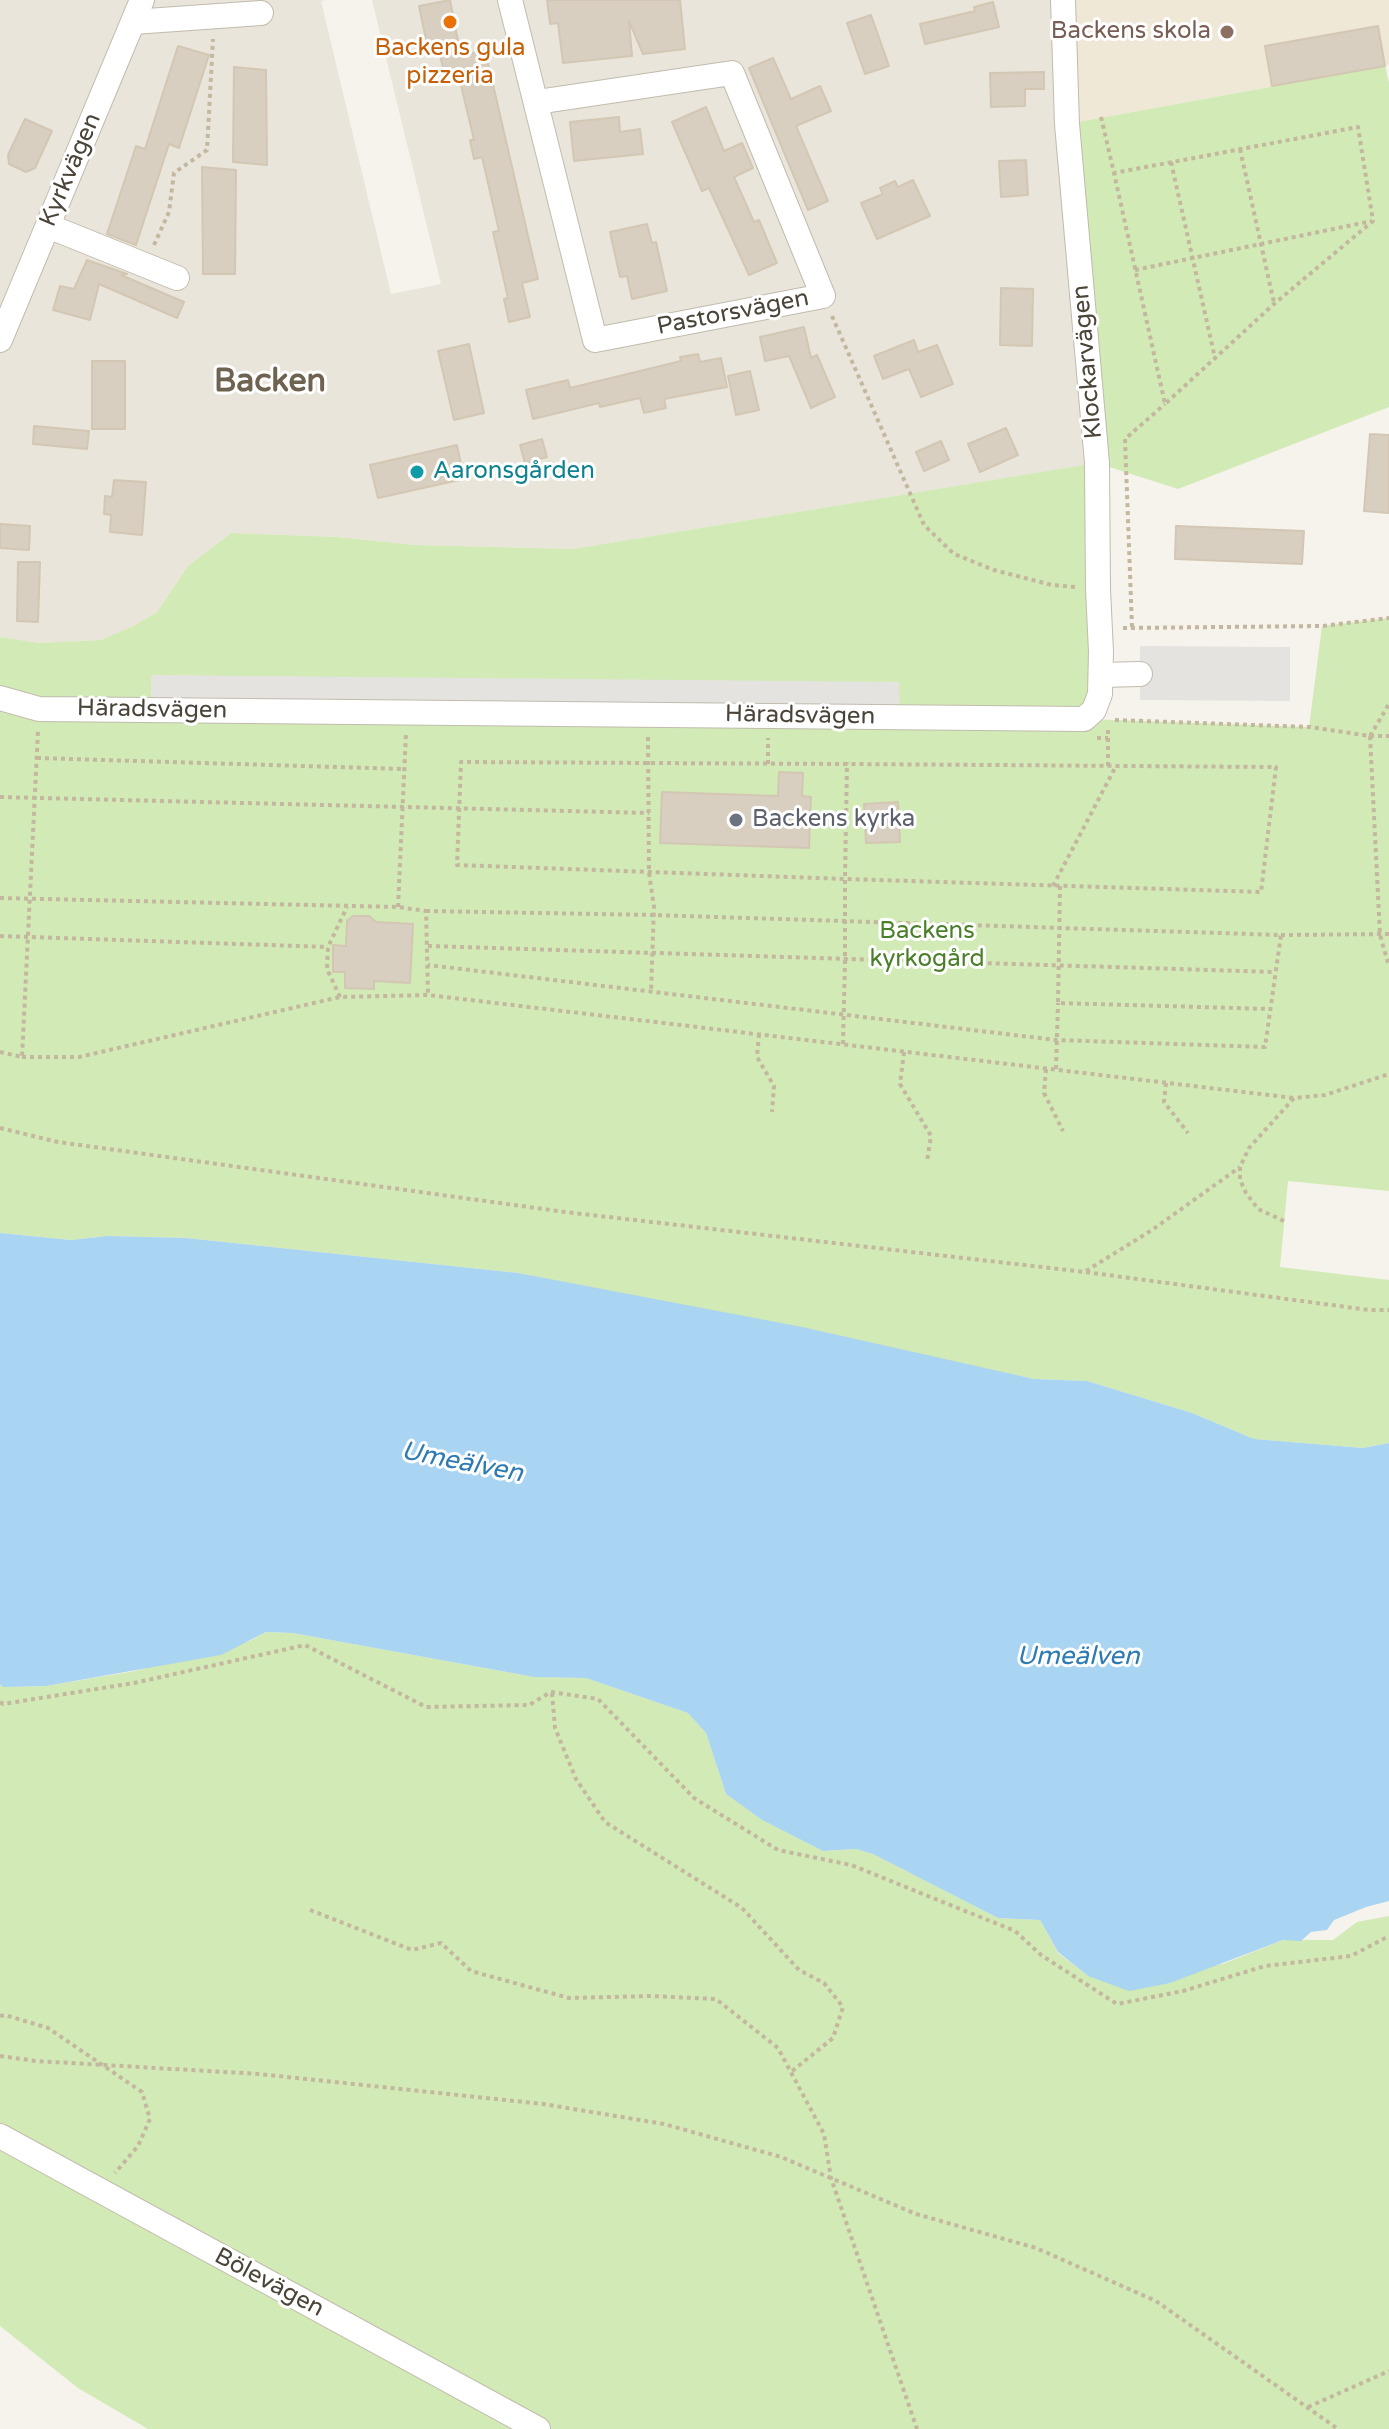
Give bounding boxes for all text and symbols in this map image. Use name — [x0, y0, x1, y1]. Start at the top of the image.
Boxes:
marker: Backens gula pizzeria — [441, 13, 459, 31]
place label: Backens skola — [1051, 18, 1211, 46]
marker: Backens skola — [1218, 23, 1236, 41]
place label: Backens gula pizzeria — [375, 35, 525, 91]
street label: Kyrkvägen — [34, 109, 108, 231]
street label: Pastorsvägen — [655, 284, 811, 342]
street label: Klockarvägen — [1067, 284, 1109, 440]
district label: Backen — [214, 364, 326, 402]
place label: Aaronsgården — [433, 458, 595, 486]
marker: Aaronsgården — [408, 463, 426, 481]
street label: Häradsvägen — [77, 694, 227, 726]
street label: Häradsvägen — [725, 700, 875, 732]
place label: Backens kyrka — [752, 806, 915, 834]
marker: Backens kyrka — [727, 811, 745, 829]
park label: Backens kyrkogård — [869, 918, 985, 974]
water label: Umeälven — [399, 1436, 525, 1490]
water label: Umeälven — [1016, 1641, 1140, 1673]
street label: Bölevägen — [209, 2242, 329, 2324]

